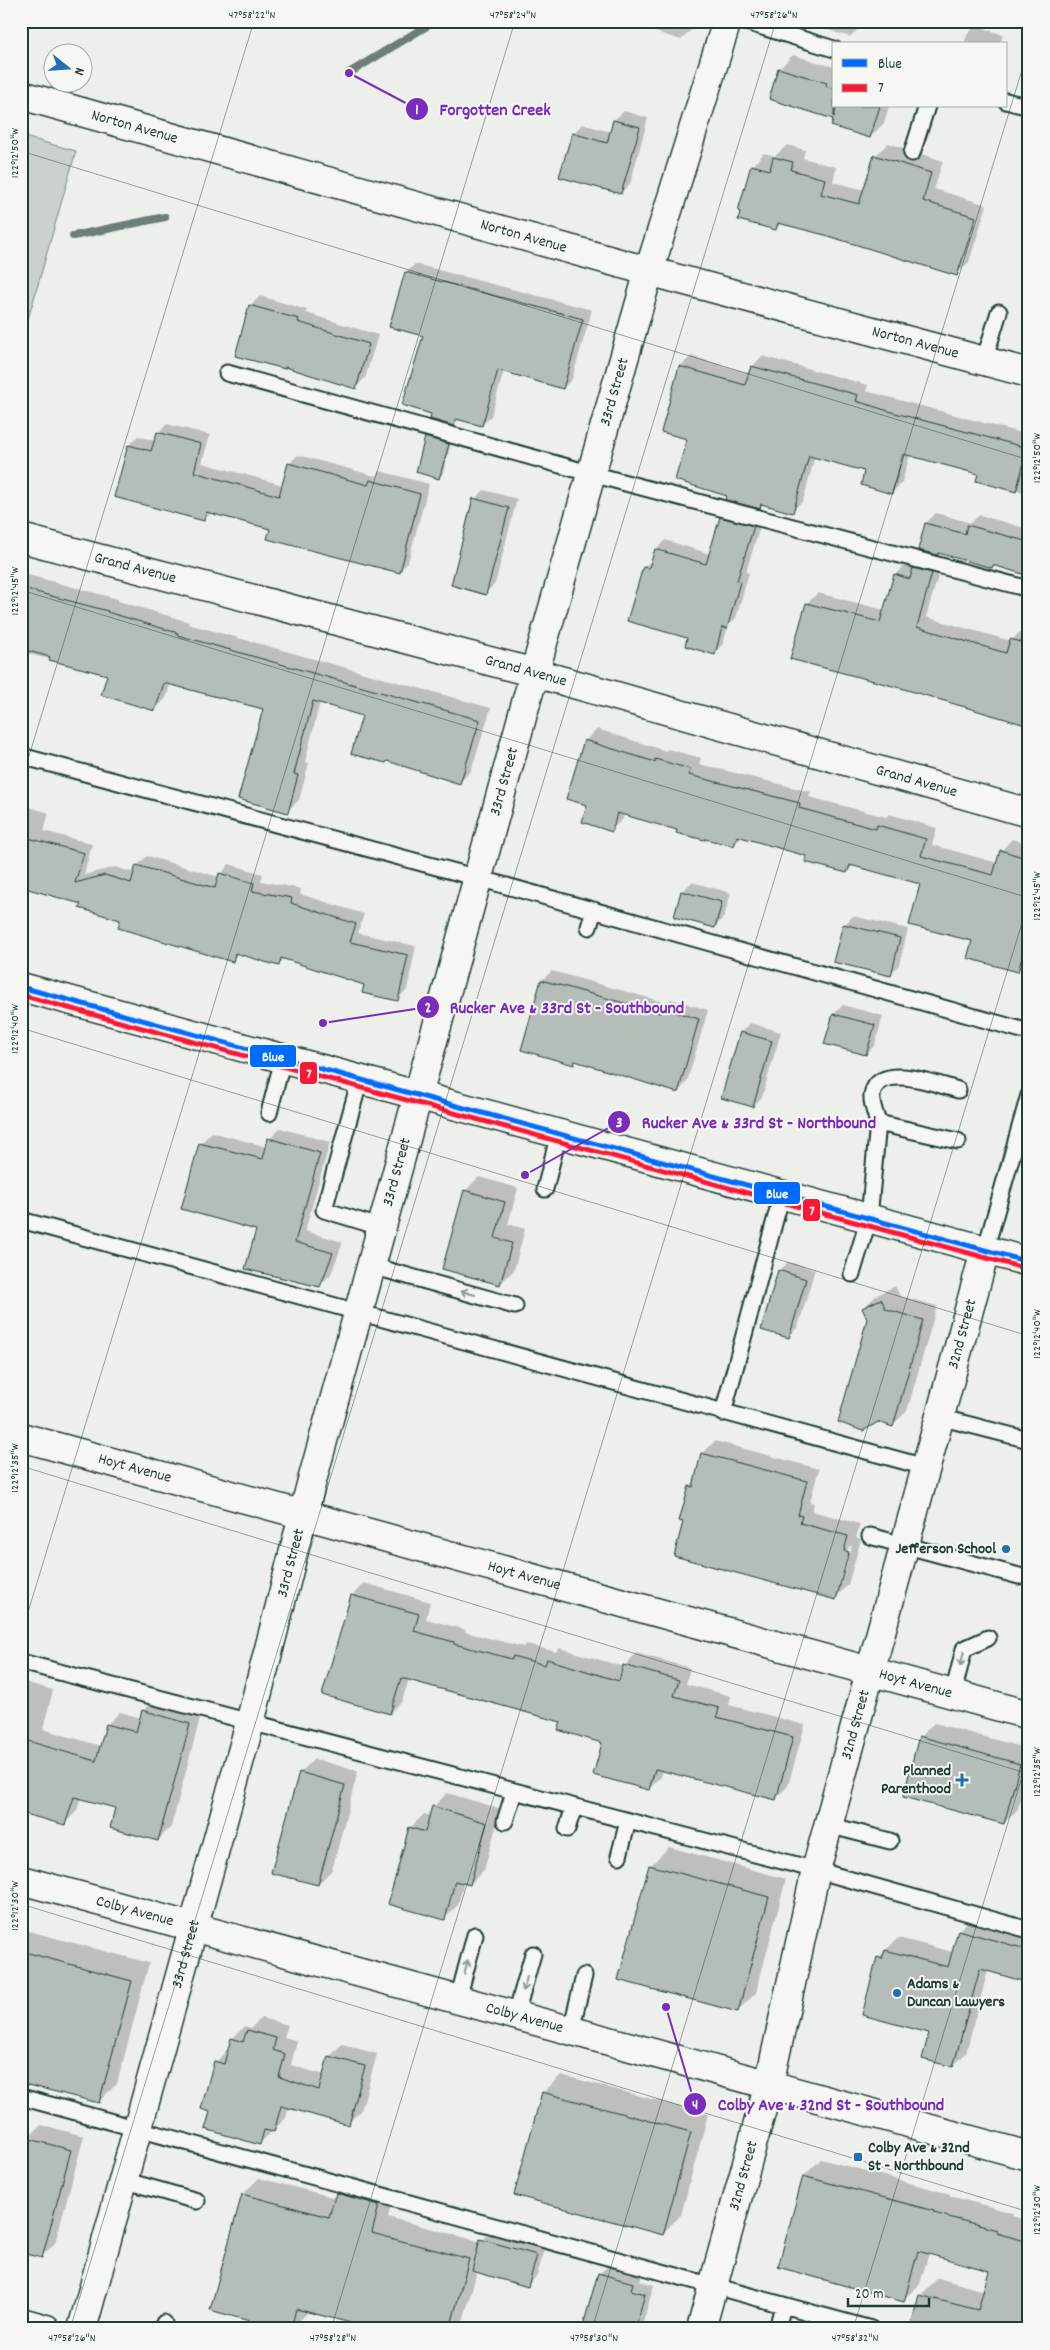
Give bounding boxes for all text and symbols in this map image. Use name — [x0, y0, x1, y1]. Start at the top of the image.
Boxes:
text: 47°58'22"N — [229, 7, 275, 24]
text: 47°58'24"N — [490, 7, 536, 24]
text: 47°58'26"N — [750, 7, 798, 24]
north arrow — [42, 42, 92, 92]
legend — [832, 42, 1008, 108]
text: Blue — [878, 54, 902, 76]
text: N — [68, 65, 89, 78]
text: 7 — [878, 78, 884, 100]
callout: Forgotten Creek — [405, 92, 561, 125]
text: Forgotten Creek — [439, 99, 551, 124]
text: 1 — [415, 100, 419, 122]
street label: Norton Avenue — [89, 104, 181, 150]
text: 122°12'50"W — [7, 128, 24, 178]
street label: Norton Avenue — [478, 213, 569, 259]
street label: Norton Avenue — [869, 320, 961, 365]
street label: 33rd Street — [594, 355, 635, 429]
text: 122°12'50"W — [1029, 433, 1046, 483]
street label: Grand Avenue — [92, 546, 179, 590]
text: 122°12'45"W — [7, 566, 24, 615]
street label: Grand Avenue — [482, 649, 569, 693]
street label: 33rd Street — [484, 745, 525, 819]
street label: Grand Avenue — [873, 759, 960, 804]
text: 122°12'45"W — [1029, 871, 1046, 920]
callout: Rucker Ave & 33rd St - Southbound — [415, 990, 694, 1023]
text: Rucker Ave & 33rd St - Southbound — [450, 997, 684, 1022]
text: 2 — [425, 998, 431, 1020]
text: 122°12'40"W — [7, 1004, 24, 1054]
line badge: Blue — [249, 1044, 297, 1068]
text: Blue — [262, 1048, 284, 1068]
line badge: 7 — [299, 1061, 318, 1085]
text: 7 — [306, 1065, 312, 1085]
callout: Rucker Ave & 33rd St - Northbound — [607, 1105, 886, 1138]
text: Rucker Ave & 33rd St - Northbound — [642, 1112, 876, 1137]
text: 3 — [616, 1113, 623, 1135]
street label: 33rd Street — [376, 1135, 417, 1209]
line badge: Blue — [753, 1181, 801, 1205]
text: Blue — [766, 1185, 788, 1205]
line badge: 7 — [802, 1198, 821, 1222]
text: 7 — [809, 1202, 815, 1222]
one-way arrow — [461, 1287, 477, 1297]
street label: 32nd Street — [942, 1296, 983, 1372]
text: 122°12'40"W — [1029, 1309, 1046, 1359]
text: 122°12'35"W — [7, 1443, 24, 1493]
street label: Hoyt Avenue — [95, 1447, 174, 1489]
street label: 33rd Street — [271, 1526, 311, 1600]
place label: Jefferson School — [896, 1538, 996, 1561]
marker: Jefferson School — [1000, 1543, 1012, 1555]
street label: Hoyt Avenue — [485, 1555, 564, 1597]
one-way arrow — [956, 1651, 966, 1667]
street label: Hoyt Avenue — [876, 1663, 955, 1705]
street label: 32nd Street — [835, 1687, 876, 1762]
text: 122°12'35"W — [1029, 1747, 1046, 1797]
place label: Planned Parenthood — [881, 1760, 951, 1801]
marker: Planned Parenthood — [955, 1773, 969, 1787]
text: 122°12'30"W — [7, 1881, 24, 1931]
street label: Colby Avenue — [93, 1890, 176, 1933]
street label: 33rd Street — [165, 1917, 206, 1991]
one-way arrow — [462, 1960, 472, 1976]
place label: Adams & Duncan Lawyers — [907, 1973, 1005, 2014]
one-way arrow — [519, 1976, 529, 1992]
marker: Adams & Duncan Lawyers — [891, 1987, 903, 1999]
street label: Colby Avenue — [483, 1996, 566, 2039]
callout: Colby Ave & 32nd St - Southbound — [683, 2088, 954, 2121]
text: Colby Ave & 32nd St - Southbound — [718, 2094, 944, 2119]
text: 4 — [692, 2095, 698, 2117]
place label: Colby Ave & 32nd St - Northbound — [868, 2137, 970, 2178]
street label: 32nd Street — [723, 2138, 764, 2213]
marker: Colby Ave & 32nd St - Northbound — [852, 2151, 864, 2163]
text: 122°12'30"W — [1029, 2185, 1046, 2235]
scale bar — [848, 2275, 929, 2307]
text: 20 m — [855, 2284, 883, 2306]
text: 47°58'26"N — [48, 2330, 96, 2347]
text: 47°58'28"N — [310, 2330, 356, 2347]
text: 47°58'30"N — [570, 2330, 618, 2347]
text: 47°58'32"N — [832, 2330, 879, 2347]

